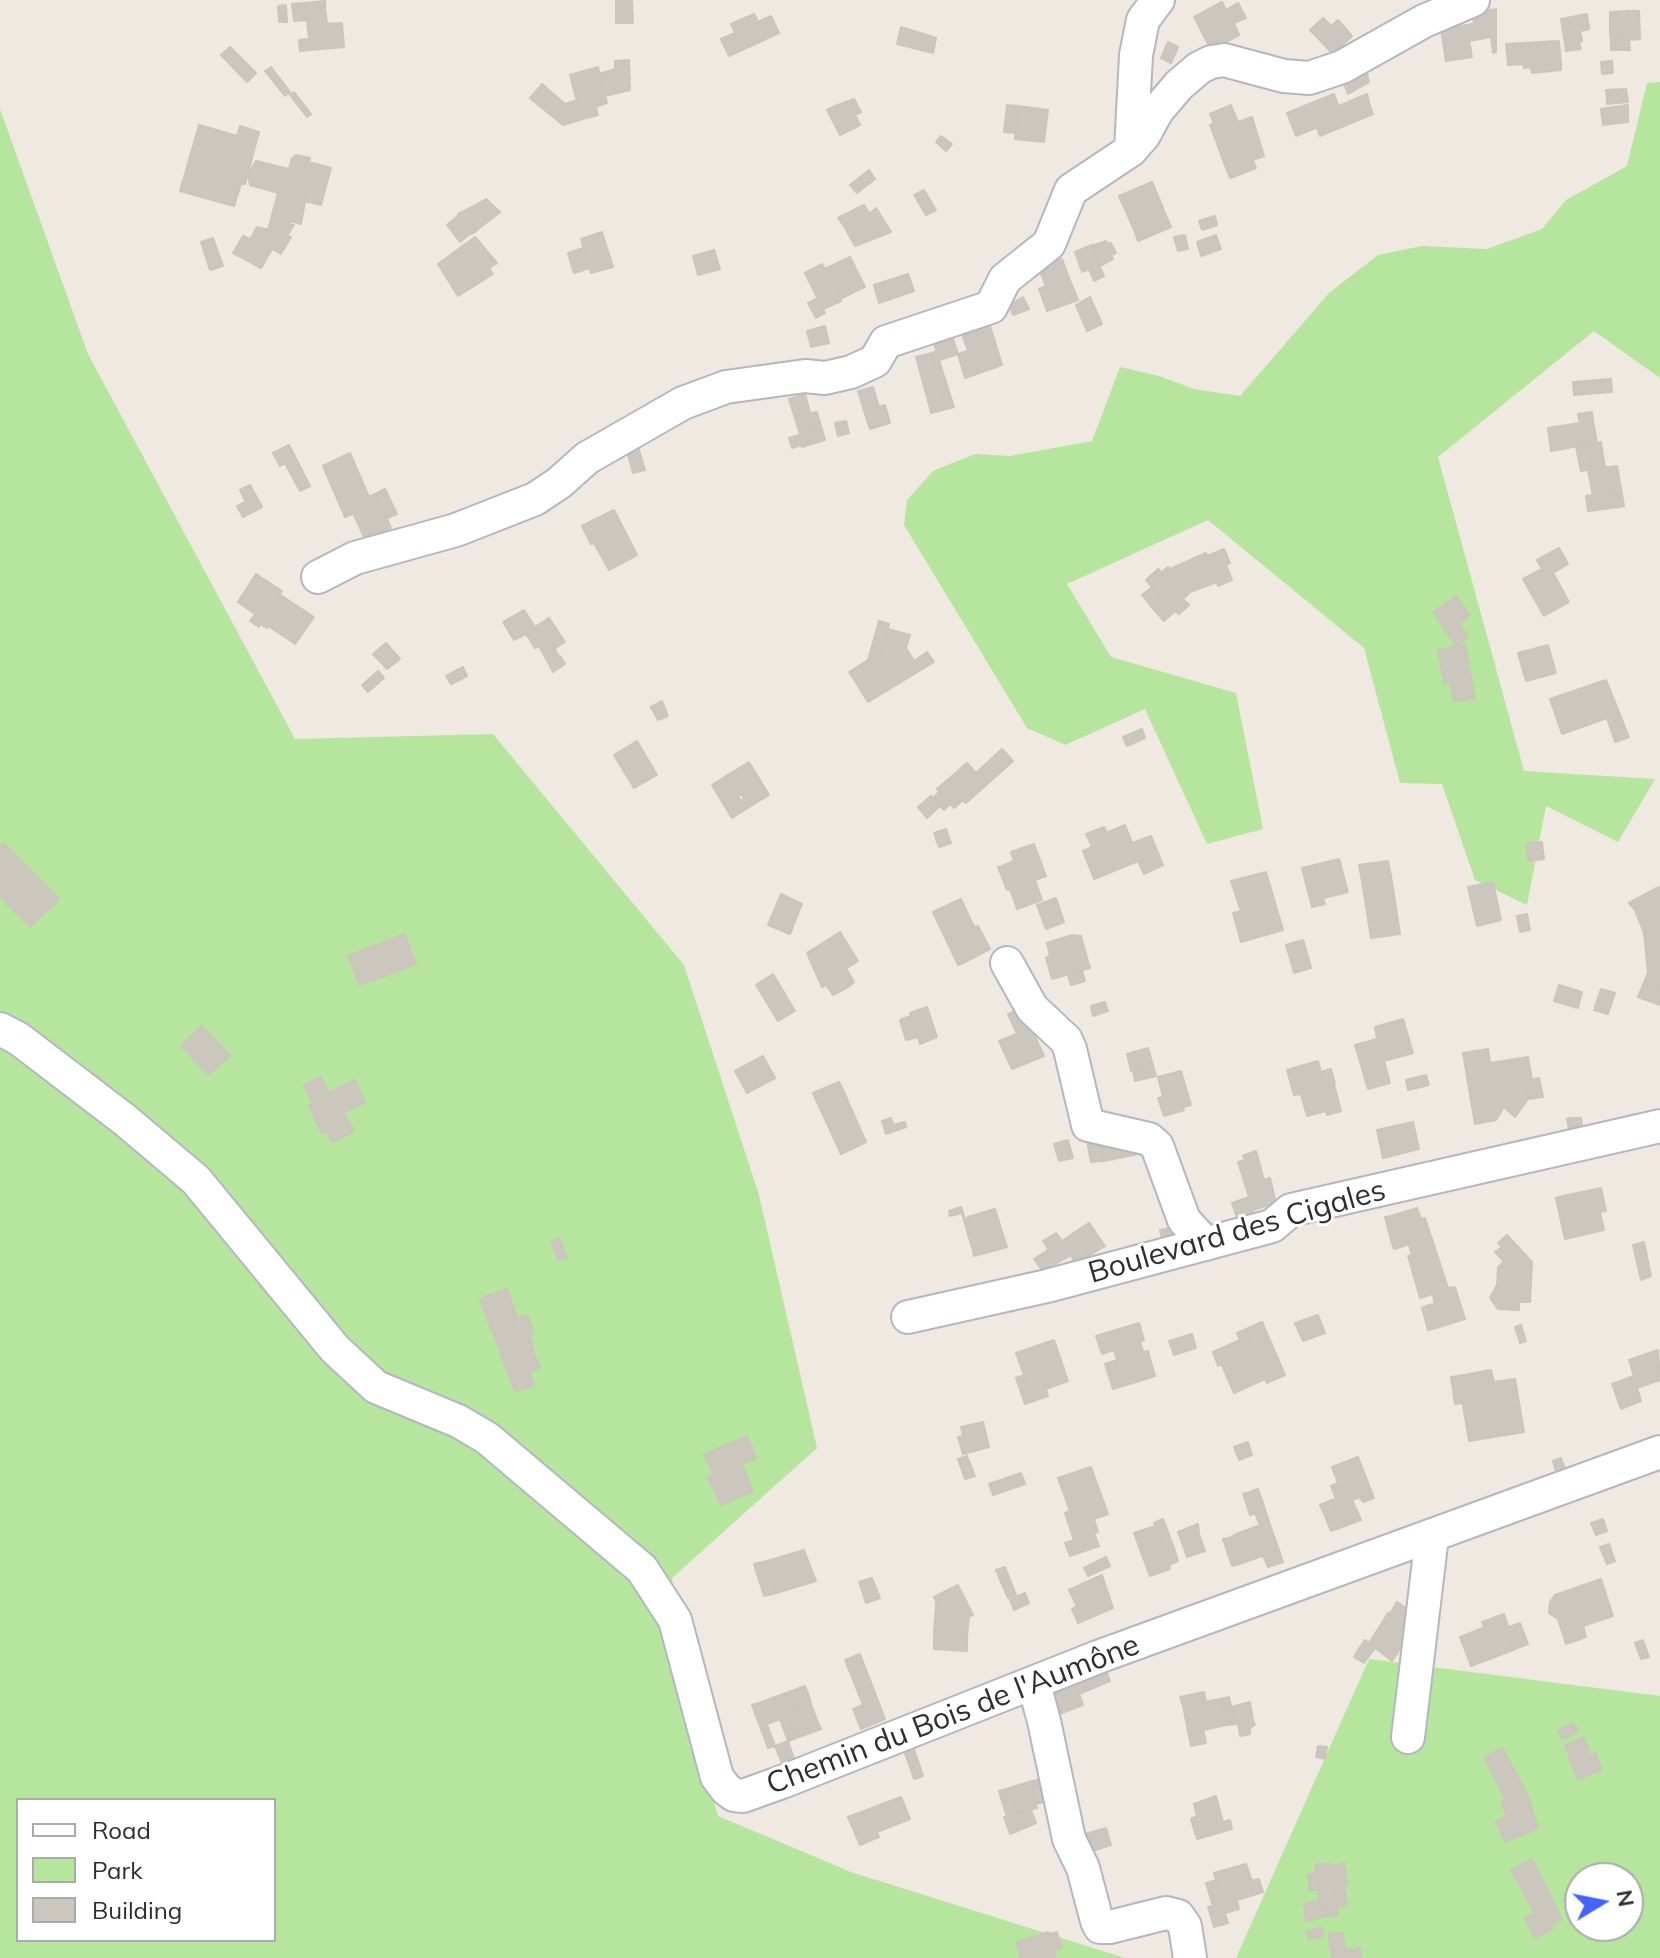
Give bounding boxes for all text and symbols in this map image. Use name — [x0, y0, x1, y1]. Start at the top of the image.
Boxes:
street label: Boulevard des Cigales — [1084, 1172, 1390, 1292]
street label: Chemin du Bois de l'Aumône — [761, 1627, 1145, 1803]
legend — [16, 1798, 276, 1942]
text: Road — [92, 1815, 151, 1845]
text: Park — [92, 1855, 143, 1885]
north arrow — [1564, 1862, 1644, 1942]
text: N — [1610, 1888, 1641, 1909]
text: Building — [92, 1895, 182, 1925]

